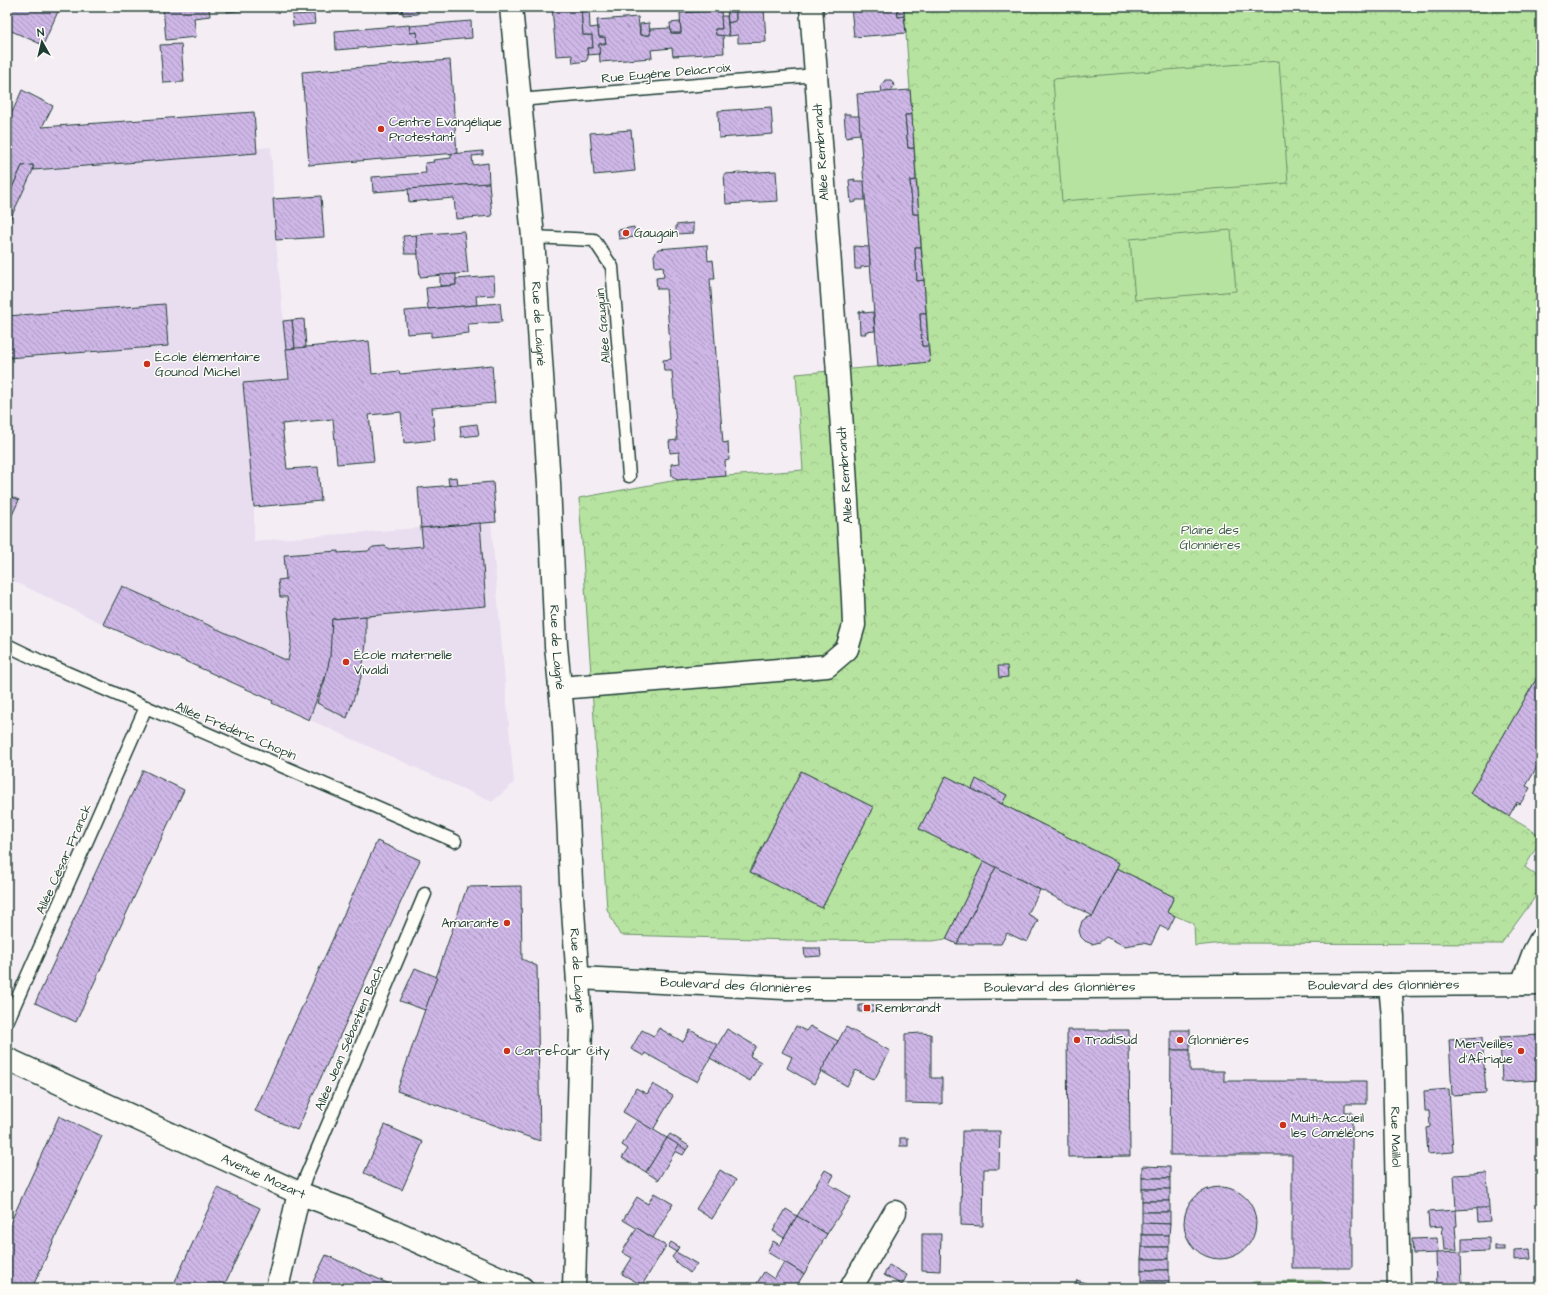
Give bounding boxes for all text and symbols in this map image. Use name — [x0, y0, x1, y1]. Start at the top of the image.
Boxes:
north arrow — [22, 22, 62, 62]
text: N — [36, 25, 45, 41]
street label: Rue Eugène Delacroix — [601, 58, 732, 89]
street label: Allée Rembrandt — [809, 102, 833, 201]
place label: Centre Evangélique Protestant — [389, 113, 502, 146]
marker: Centre Evangélique Protestant — [376, 124, 386, 134]
place label: Gaugain — [634, 224, 679, 243]
marker: Gaugain — [621, 228, 631, 238]
street label: Rue de Laigné — [527, 281, 550, 367]
street label: Allée Gauguin — [591, 287, 616, 364]
place label: École élémentaire Gounod Michel — [155, 348, 260, 381]
marker: École élémentaire Gounod Michel — [142, 359, 152, 369]
street label: Allée Rembrandt — [833, 425, 857, 524]
park label: Plaine des Glonnières — [1179, 521, 1241, 554]
street label: Rue de Laigné — [545, 604, 569, 690]
place label: École maternelle Vivaldi — [354, 646, 452, 679]
marker: École maternelle Vivaldi — [341, 657, 351, 667]
street label: Allée Frédéric Chopin — [173, 697, 300, 765]
street label: Allée César Franck — [32, 801, 96, 917]
place label: Amarante — [441, 914, 499, 932]
marker: Amarante — [502, 918, 512, 928]
street label: Rue de Laigné — [565, 928, 589, 1014]
street label: Allée Jean Sébastien Bach — [310, 962, 388, 1113]
street label: Boulevard des Glonnières — [660, 973, 812, 997]
street label: Boulevard des Glonnières — [1308, 976, 1460, 995]
street label: Boulevard des Glonnières — [984, 978, 1136, 997]
place label: Rembrandt — [875, 999, 942, 1017]
marker: Rembrandt — [862, 1003, 872, 1013]
place label: TradiSud — [1085, 1031, 1137, 1049]
place label: Glonnières — [1188, 1031, 1250, 1049]
marker: TradiSud — [1072, 1035, 1082, 1045]
marker: Glonnières — [1175, 1035, 1185, 1045]
place label: Merveilles d'Afrique — [1455, 1035, 1513, 1068]
place label: Carrefour City — [515, 1042, 610, 1061]
marker: Carrefour City — [502, 1046, 512, 1056]
marker: Merveilles d'Afrique — [1516, 1046, 1526, 1056]
street label: Rue Maillol — [1386, 1106, 1405, 1168]
place label: Multi-Accueil les Caméléons — [1291, 1109, 1375, 1142]
marker: Multi-Accueil les Caméléons — [1278, 1120, 1288, 1130]
street label: Avenue Mozart — [218, 1149, 309, 1204]

